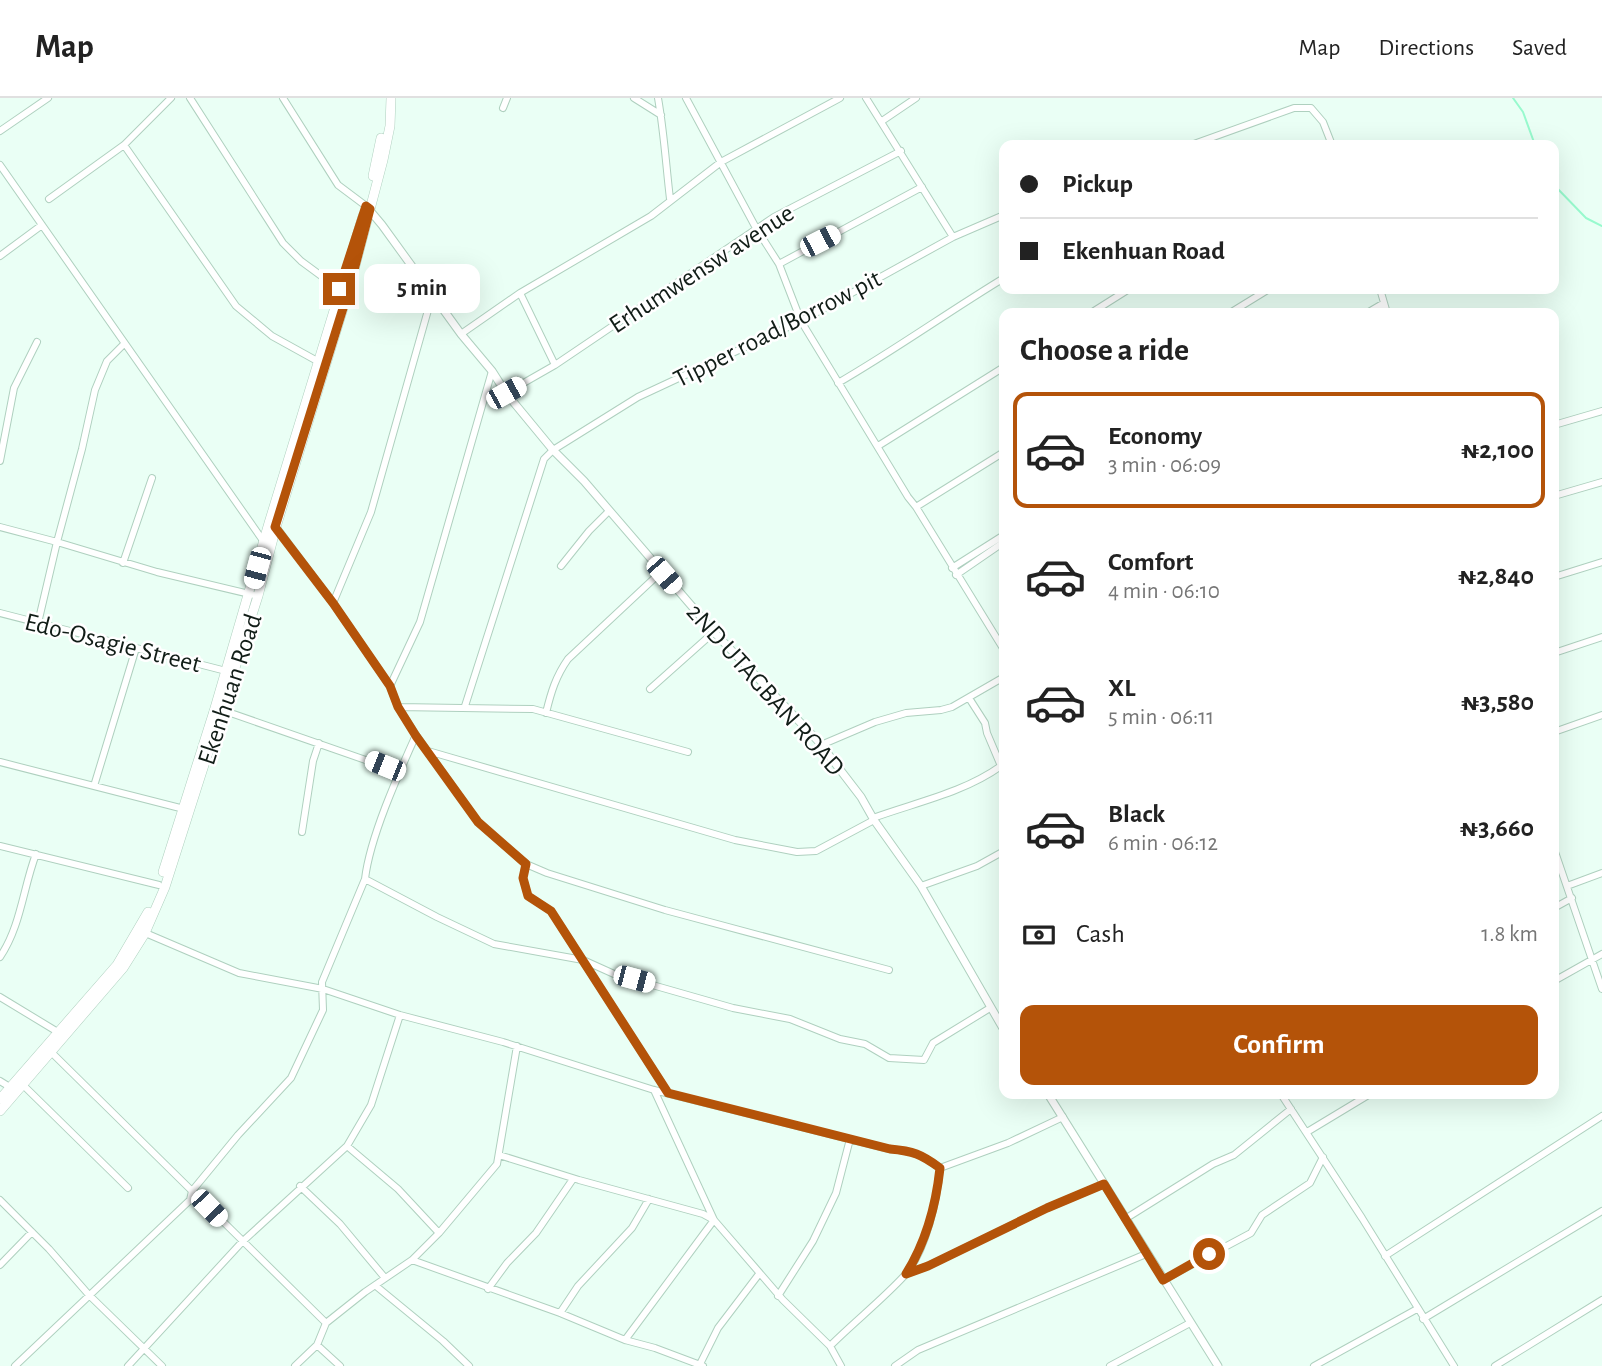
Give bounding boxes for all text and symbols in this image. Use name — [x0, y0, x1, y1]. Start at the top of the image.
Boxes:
text: Map — [35, 31, 94, 64]
text: Map — [1298, 36, 1340, 60]
text: Directions — [1378, 36, 1474, 60]
text: Saved — [1512, 36, 1567, 60]
text: Pickup — [1062, 171, 1133, 197]
street label: Erhumwensw avenue — [605, 200, 799, 338]
car — [797, 222, 844, 260]
text: Ekenhuan Road — [1062, 238, 1225, 264]
callout: 5 min — [364, 264, 479, 314]
street label: Tipper road/Borrow pit — [669, 265, 885, 393]
route end — [323, 273, 355, 305]
text: 5 min — [397, 277, 447, 300]
text: Choose a ride — [1020, 334, 1189, 366]
car — [483, 374, 530, 412]
icon: car — [1024, 419, 1087, 482]
text: Economy — [1108, 423, 1202, 449]
text: ₦2,100 — [1461, 437, 1534, 463]
text: 3 min · 06:09 — [1108, 454, 1221, 477]
car — [242, 545, 273, 591]
icon: car — [1024, 545, 1087, 608]
text: Comfort — [1108, 549, 1193, 575]
car — [643, 552, 686, 598]
text: ₦2,840 — [1458, 563, 1534, 589]
text: 4 min · 06:10 — [1108, 580, 1220, 603]
street label: 2ND UTAGBAN ROAD — [681, 599, 849, 781]
street label: Edo-Osagie Street — [22, 609, 204, 677]
street label: Ekenhuan Road — [193, 610, 267, 768]
icon: car — [1024, 671, 1087, 734]
text: XL — [1108, 675, 1135, 701]
text: ₦3,580 — [1461, 689, 1534, 715]
text: 5 min · 06:11 — [1108, 706, 1214, 729]
car — [362, 748, 409, 784]
icon: car — [1024, 797, 1087, 860]
text: Black — [1108, 801, 1165, 827]
text: ₦3,660 — [1460, 815, 1534, 841]
text: 6 min · 06:12 — [1108, 832, 1218, 855]
icon: cash — [1020, 916, 1058, 954]
text: Cash — [1076, 921, 1125, 947]
text: 1.8 km — [1481, 923, 1538, 946]
car — [611, 963, 658, 995]
button: Confirm — [1020, 1005, 1538, 1085]
car — [187, 1186, 232, 1230]
route start — [1193, 1238, 1225, 1270]

